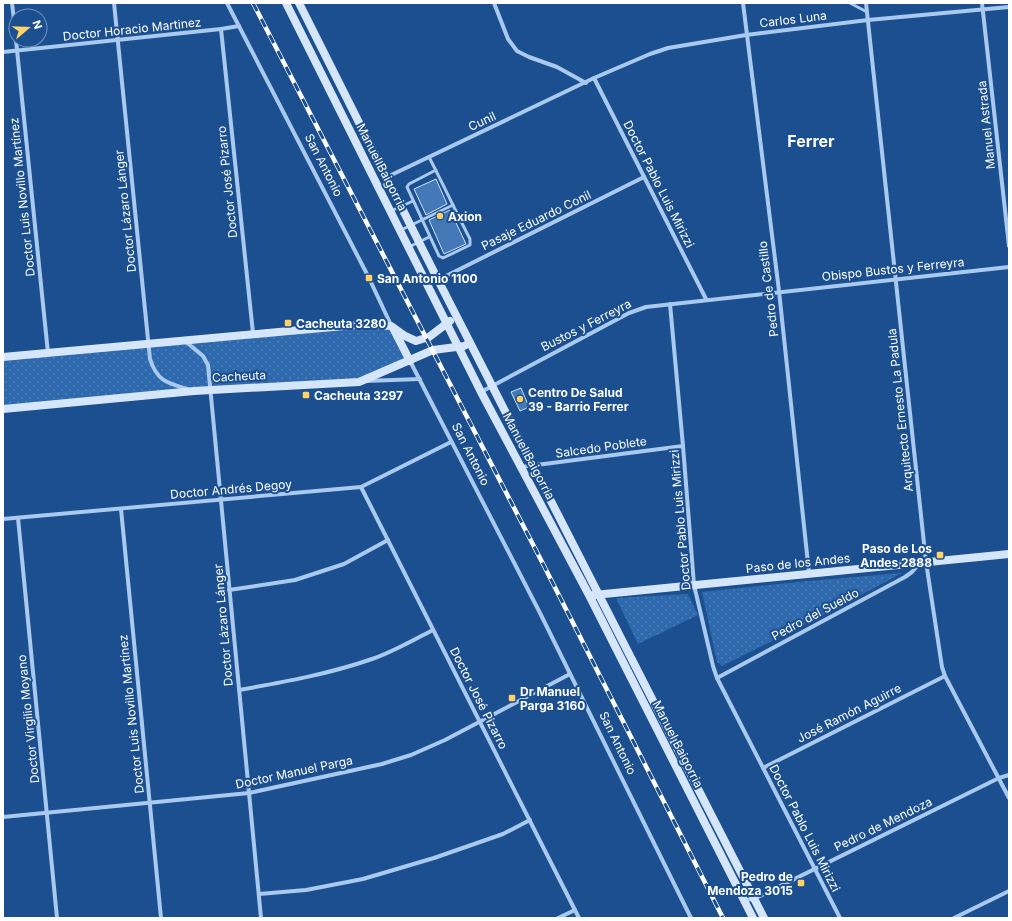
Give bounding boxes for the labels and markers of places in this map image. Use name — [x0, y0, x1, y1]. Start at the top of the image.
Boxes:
place label: Axion — [448, 209, 482, 224]
marker: Axion — [435, 211, 445, 221]
place label: San Antonio 1100 — [377, 271, 478, 286]
marker: San Antonio 1100 — [364, 273, 374, 283]
place label: Cacheuta 3280 — [296, 316, 386, 331]
marker: Cacheuta 3280 — [283, 318, 293, 328]
place label: Centro De Salud 39 - Barrio Ferrer — [528, 385, 629, 414]
place label: Cacheuta 3297 — [314, 388, 403, 403]
marker: Cacheuta 3297 — [301, 390, 311, 400]
marker: Centro De Salud 39 - Barrio Ferrer — [515, 394, 525, 404]
place label: Paso de Los Andes 2888 — [860, 541, 932, 570]
marker: Paso de Los Andes 2888 — [935, 550, 945, 560]
place label: Dr Manuel Parga 3160 — [520, 684, 585, 713]
marker: Dr Manuel Parga 3160 — [507, 693, 517, 703]
place label: Pedro de Mendoza 3015 — [707, 869, 793, 898]
marker: Pedro de Mendoza 3015 — [796, 878, 806, 888]

